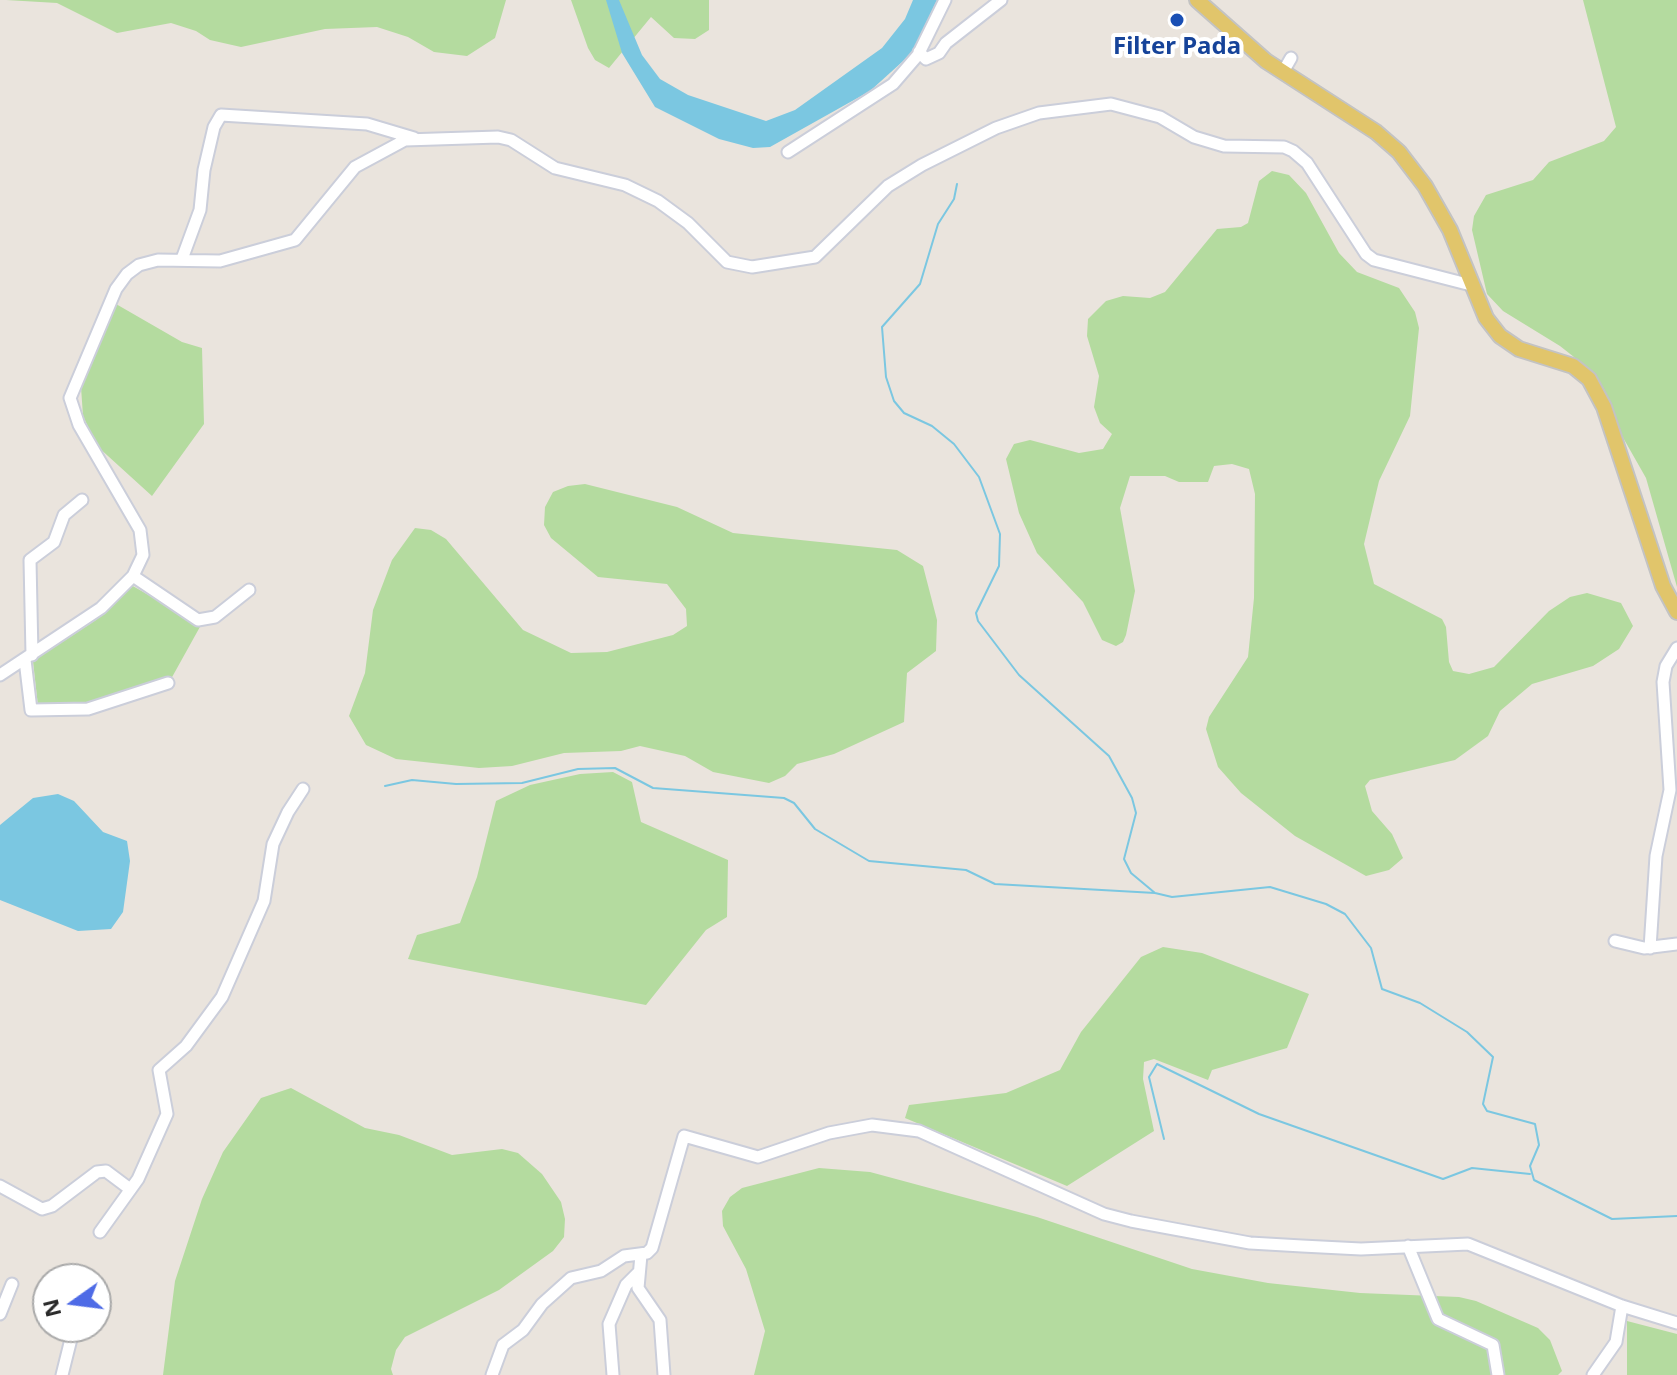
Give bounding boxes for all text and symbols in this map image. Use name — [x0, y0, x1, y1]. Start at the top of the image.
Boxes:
marker: Filter Pada — [1168, 11, 1186, 29]
place label: Filter Pada — [1113, 33, 1241, 61]
north arrow — [32, 1263, 112, 1343]
text: N — [34, 1296, 67, 1321]

